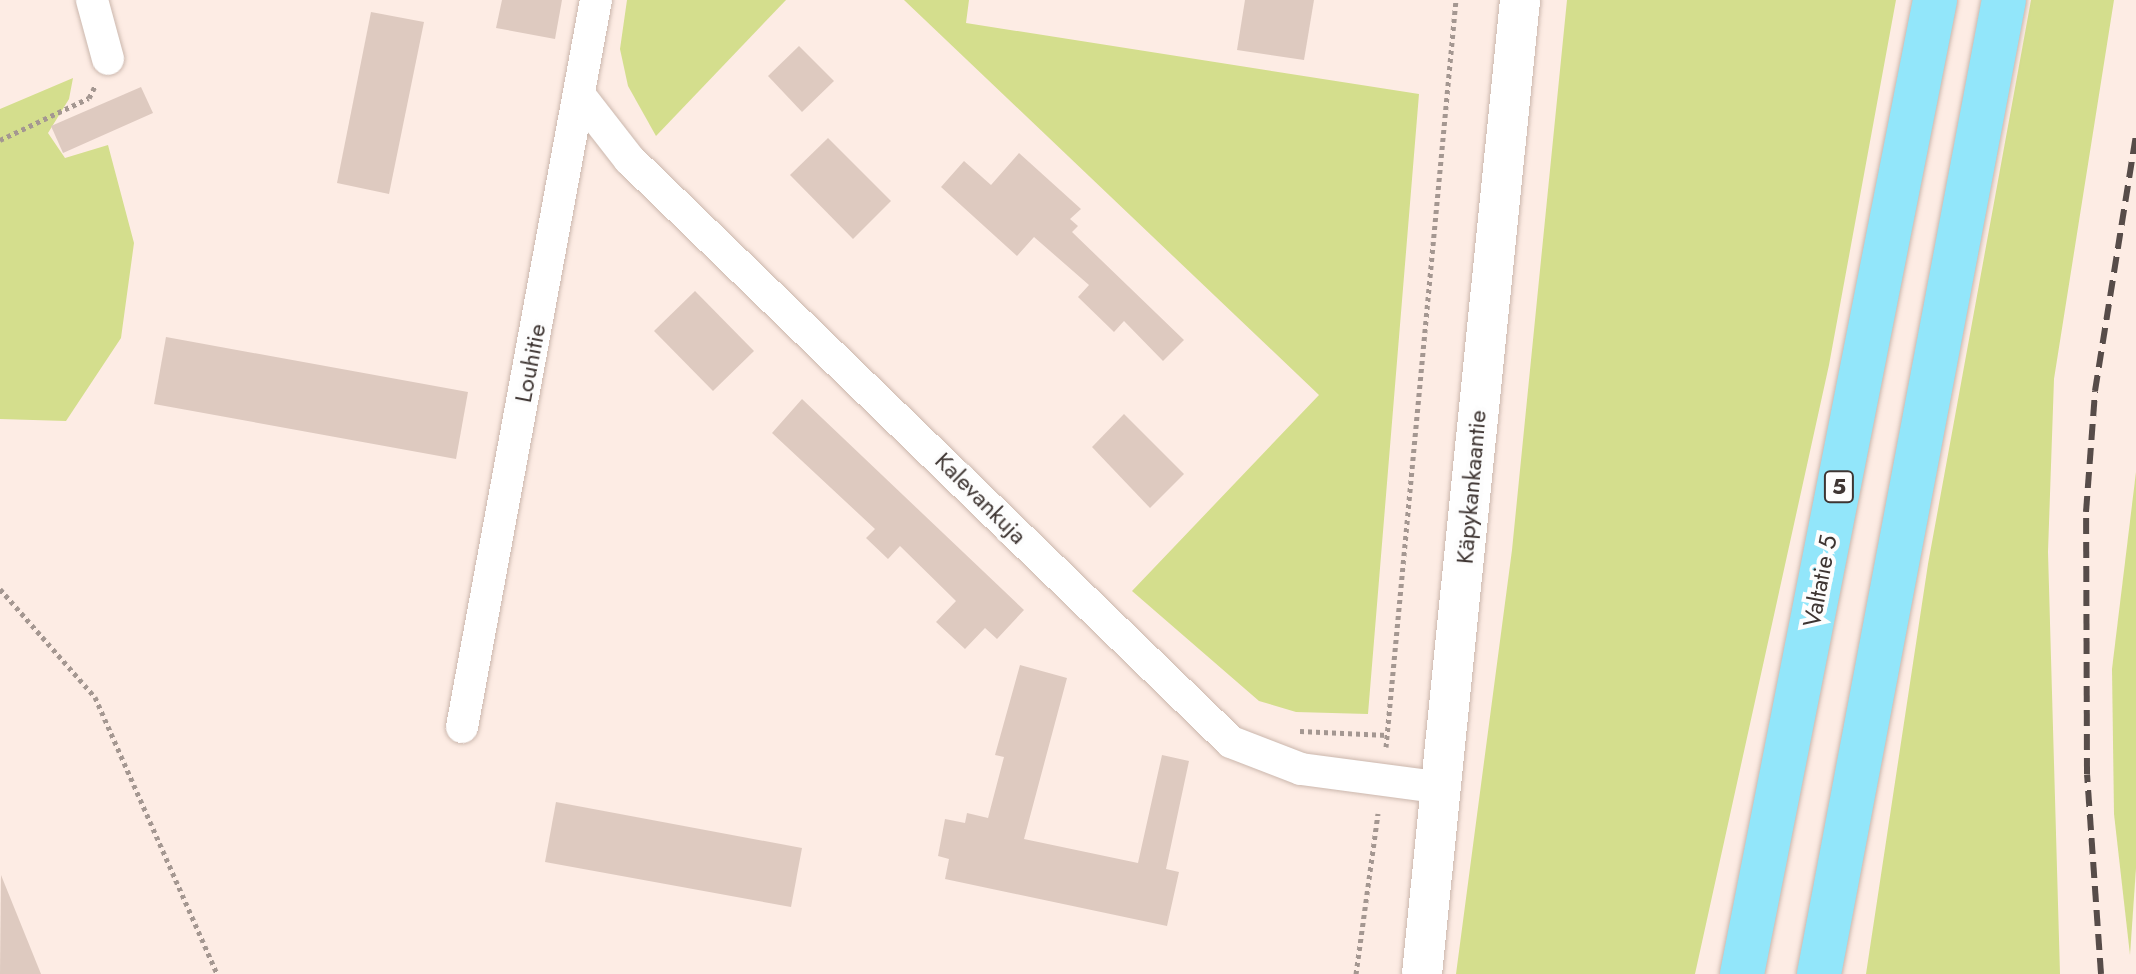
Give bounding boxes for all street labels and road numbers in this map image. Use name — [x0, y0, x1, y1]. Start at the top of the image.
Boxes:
street label: Louhitie — [508, 321, 552, 405]
street label: Käpykankaantie — [1450, 409, 1492, 565]
street label: Kalevankuja — [929, 446, 1033, 550]
road number: 5 — [1823, 469, 1855, 505]
street label: Valtatie 5 — [1797, 533, 1843, 629]

